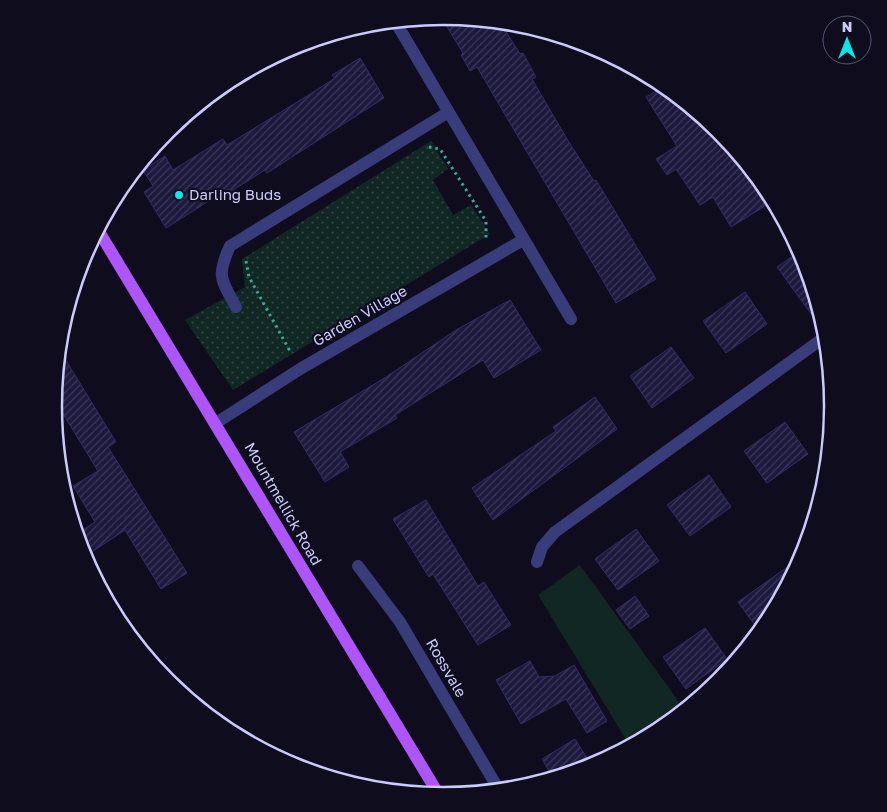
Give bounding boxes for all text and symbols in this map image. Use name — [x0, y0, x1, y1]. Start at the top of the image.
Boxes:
north arrow — [822, 15, 872, 65]
text: N — [842, 18, 852, 35]
place label: Darling Buds — [189, 185, 281, 203]
marker: Darling Buds — [173, 189, 185, 201]
street label: Garden Village — [309, 281, 410, 349]
street label: Mountmellick Road — [241, 439, 326, 568]
street label: Rossvale — [423, 635, 471, 700]

